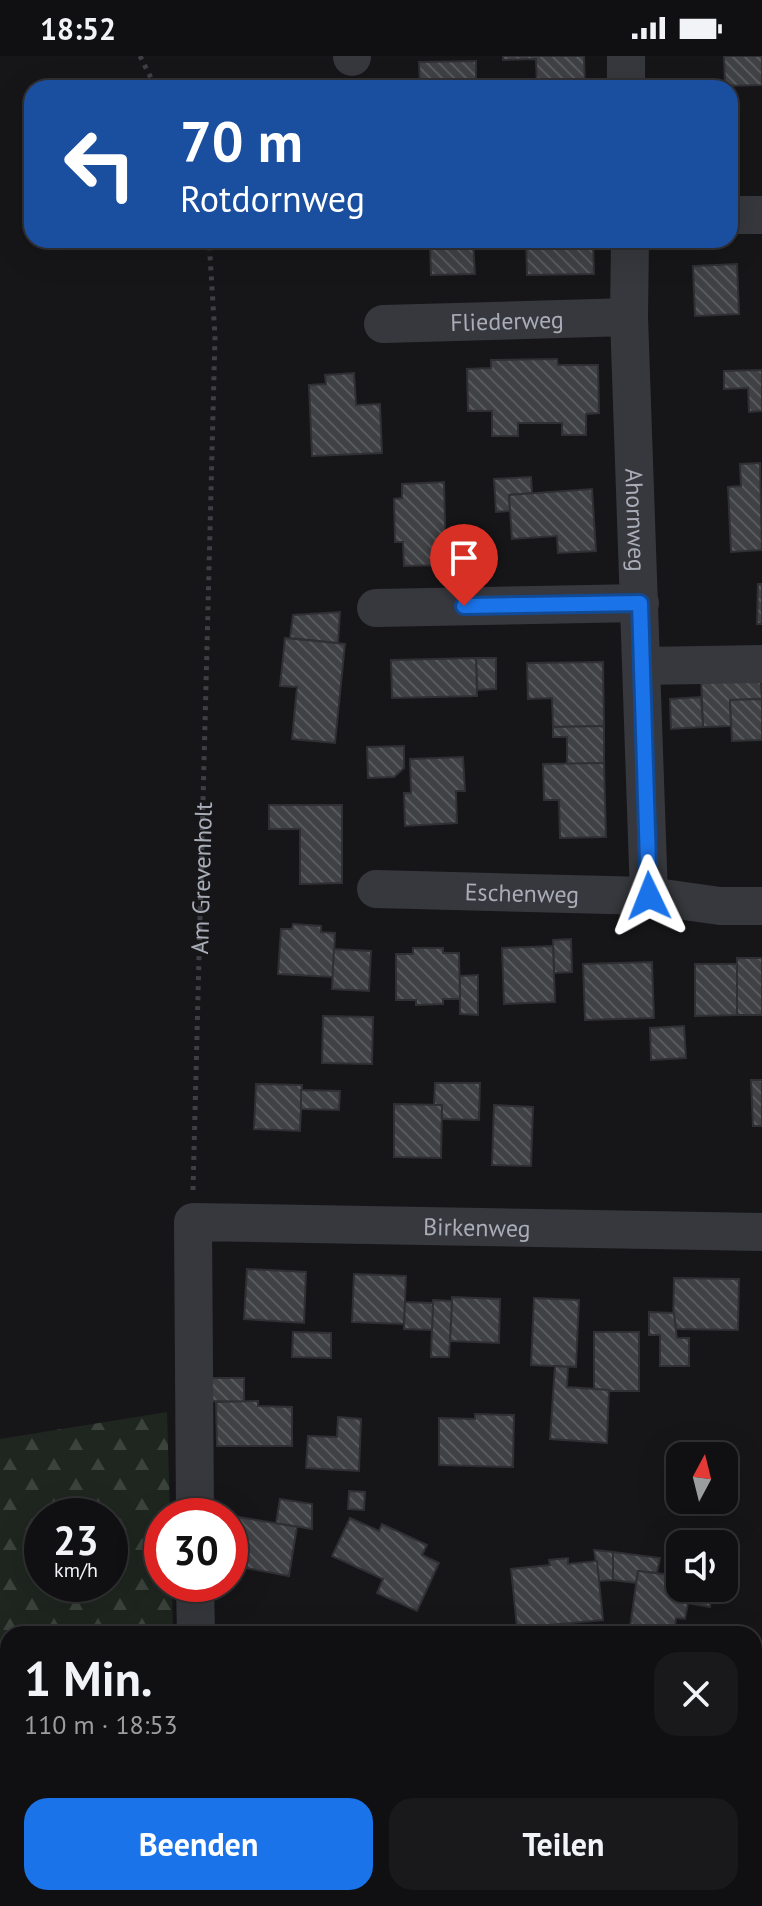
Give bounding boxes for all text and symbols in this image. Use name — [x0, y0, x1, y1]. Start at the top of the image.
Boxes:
text: 18:52 — [40, 9, 116, 48]
text: 70 m — [180, 105, 303, 177]
icon: left — [48, 112, 152, 216]
text: Rotdornweg — [180, 175, 365, 222]
street label: Fliederweg — [450, 303, 564, 338]
street label: Ahornweg — [619, 468, 653, 572]
pin — [430, 524, 498, 606]
icon: arrive — [442, 536, 486, 580]
street label: Am Grevenholt — [184, 802, 218, 955]
position arrow — [607, 854, 691, 938]
street label: Eschenweg — [464, 876, 580, 910]
street label: Birkenweg — [423, 1211, 531, 1243]
north arrow — [666, 1442, 738, 1514]
map controls — [666, 1442, 738, 1602]
speed limit sign: 30 — [144, 1498, 248, 1602]
text: 23 — [53, 1514, 99, 1566]
button: sound — [666, 1530, 738, 1602]
text: km/h — [54, 1557, 98, 1583]
text: 1 Min. — [24, 1647, 153, 1709]
button: close — [654, 1652, 738, 1736]
text: 110 m · 18:53 — [24, 1708, 178, 1741]
button: Beenden — [24, 1798, 373, 1890]
button: Teilen — [389, 1798, 738, 1890]

